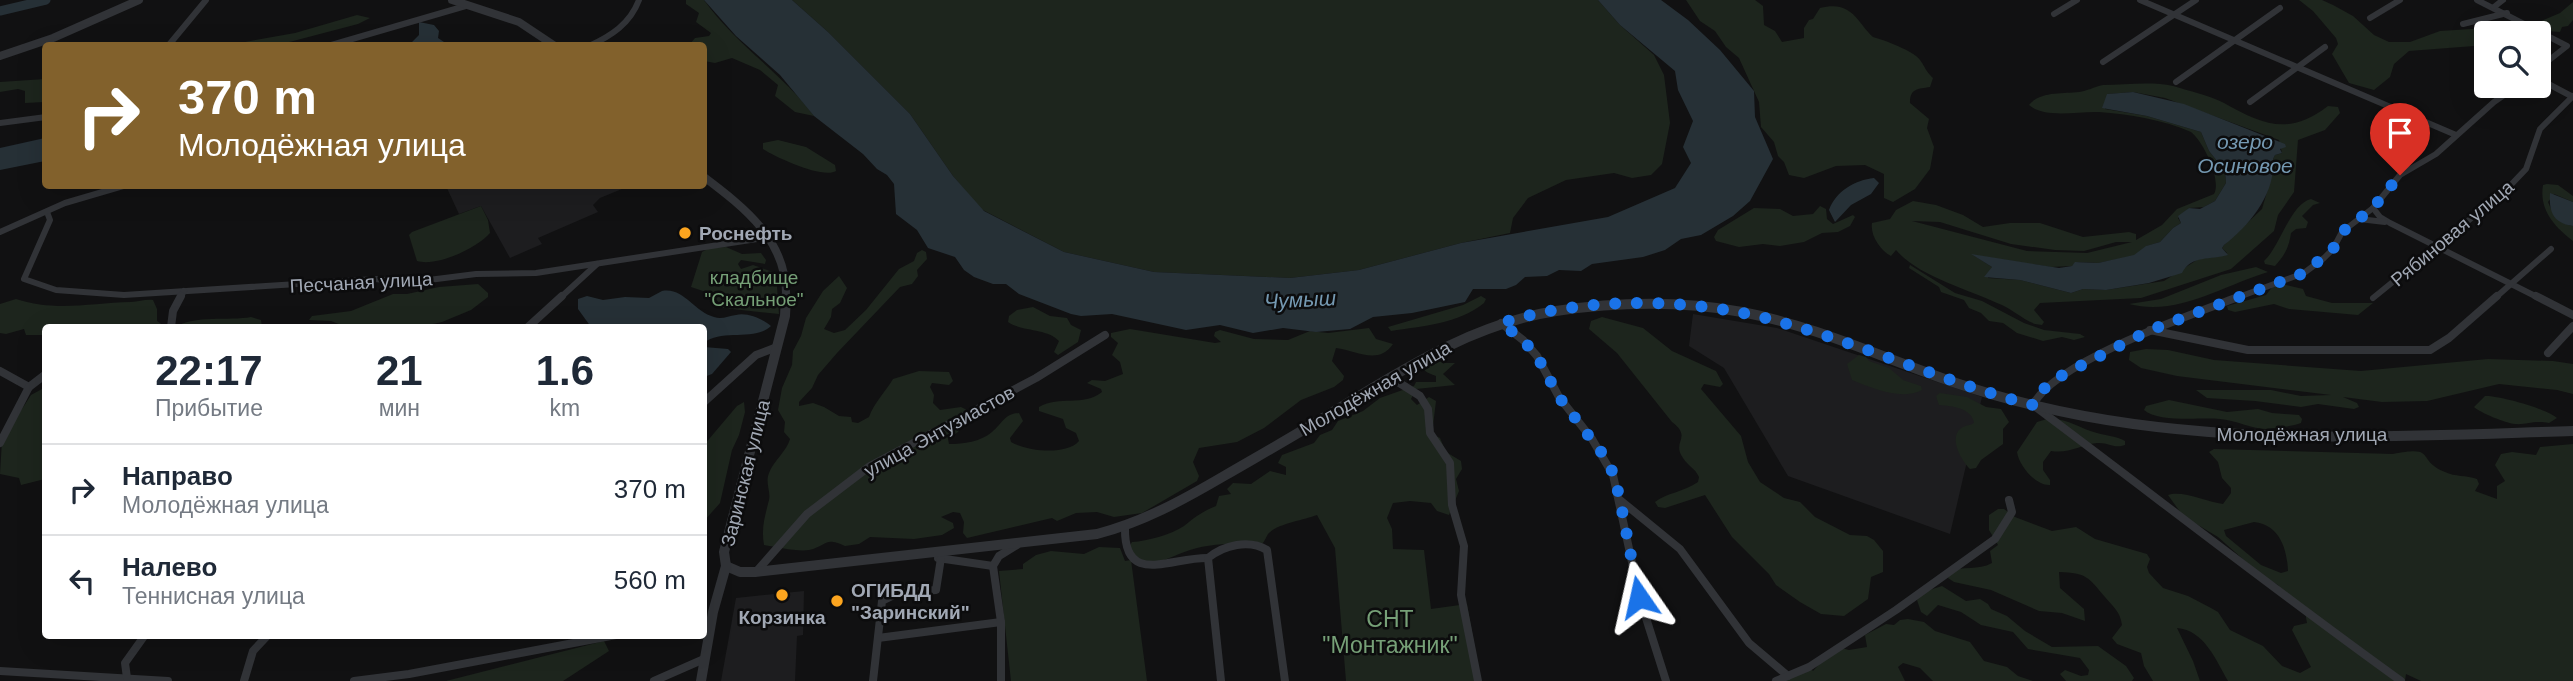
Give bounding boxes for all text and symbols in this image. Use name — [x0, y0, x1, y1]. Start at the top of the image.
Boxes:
map controls — [2474, 21, 2551, 98]
button: search — [2474, 21, 2551, 98]
icon: right — [63, 70, 154, 161]
text: 370 m — [178, 70, 317, 124]
pin — [2370, 103, 2430, 175]
icon: arrive — [2381, 114, 2419, 152]
text: Молодёжная улица — [178, 127, 466, 163]
water label: озеро Осиновое — [2197, 130, 2293, 177]
street label: Рябиновая улица — [2387, 176, 2518, 291]
place label: Роснефть — [699, 223, 793, 244]
marker: Роснефть — [677, 225, 693, 241]
park label: кладбище "Скальное" — [704, 267, 804, 310]
street label: Песчаная улица — [289, 268, 433, 297]
water label: Чумыш — [1263, 286, 1337, 313]
street label: Молодёжная улица — [1296, 336, 1455, 440]
text: 22:17 — [155, 347, 263, 394]
text: 21 — [376, 347, 423, 394]
text: 1.6 — [536, 347, 594, 394]
street label: улица Энтузиастов — [860, 381, 1018, 481]
text: Прибытие — [155, 395, 263, 421]
text: мин — [379, 395, 420, 421]
text: km — [550, 395, 580, 421]
street label: Заринская улица — [717, 397, 774, 549]
street label: Молодёжная улица — [2217, 424, 2388, 445]
text: Направо — [122, 461, 233, 491]
icon: right — [63, 471, 101, 509]
text: 370 m — [614, 474, 686, 504]
text: Молодёжная улица — [122, 492, 329, 518]
text: Налево — [122, 552, 217, 582]
position arrow — [1602, 560, 1676, 634]
icon: left — [63, 562, 101, 600]
text: 560 m — [614, 565, 686, 595]
place label: ОГИБДД "Заринский" — [851, 580, 970, 623]
text: Теннисная улица — [122, 583, 305, 609]
marker: Корзинка — [774, 587, 790, 603]
marker: ОГИБДД "Заринский" — [829, 593, 845, 609]
park label: СНТ "Монтажник" — [1322, 606, 1458, 658]
place label: Корзинка — [738, 607, 826, 628]

